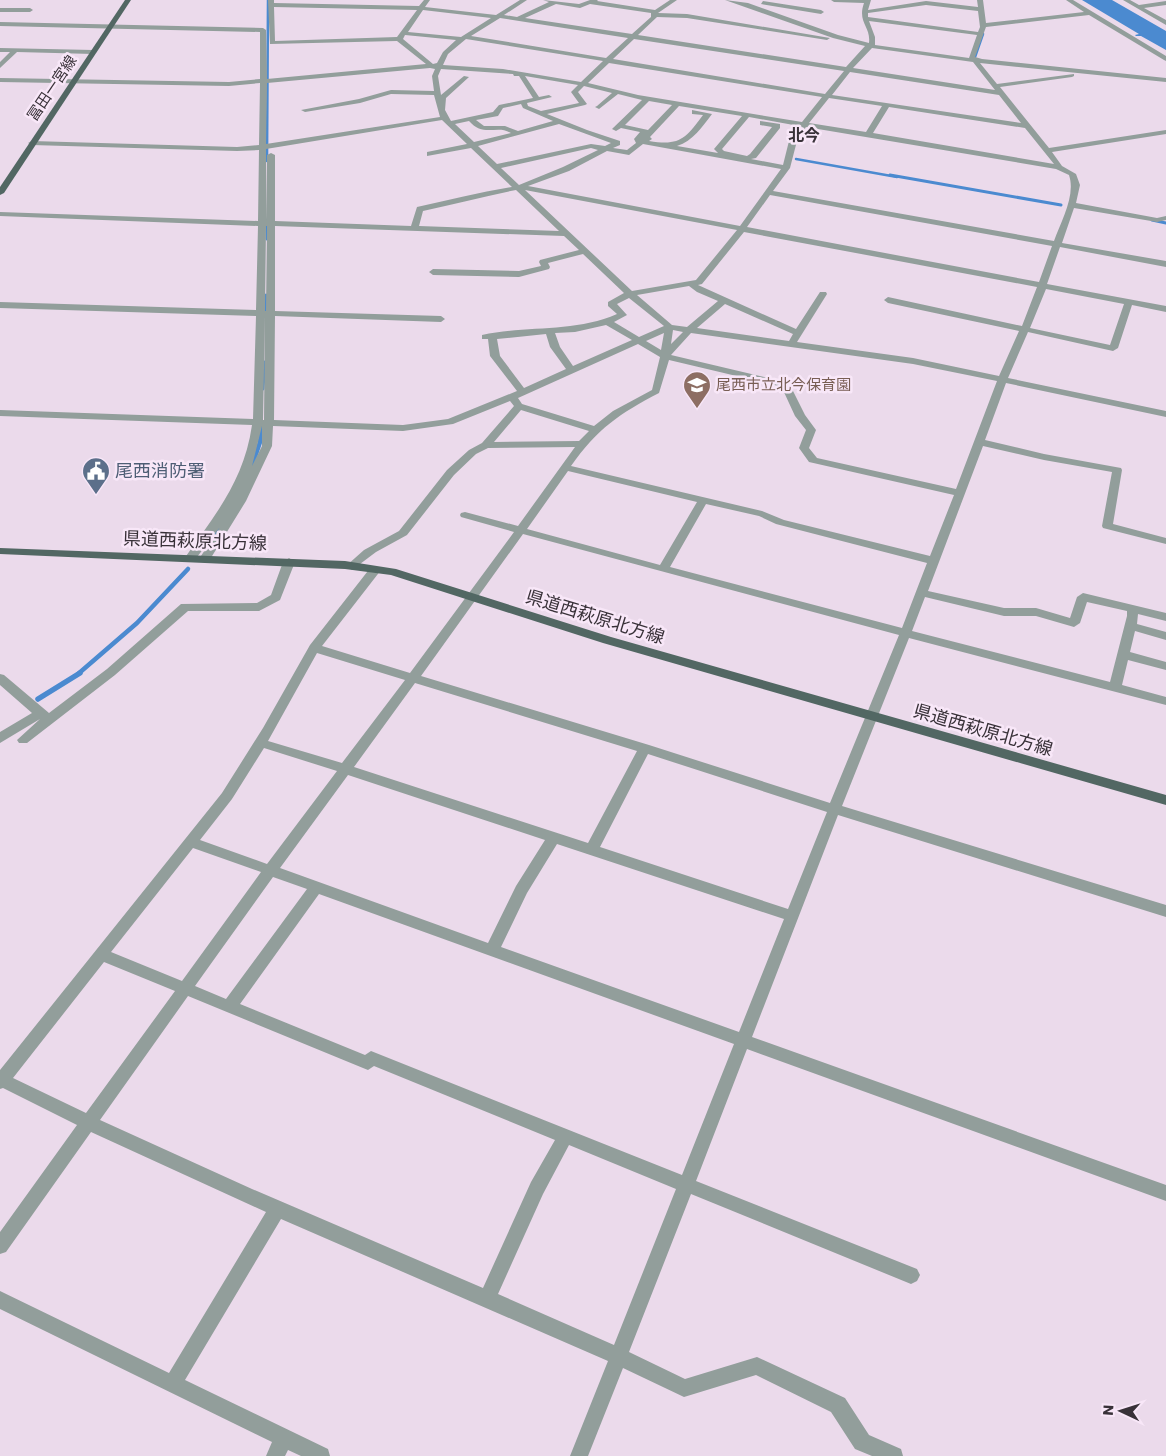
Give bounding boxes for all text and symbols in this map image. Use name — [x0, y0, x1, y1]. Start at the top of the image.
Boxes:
street label: 冨田一宮線 — [22, 51, 81, 125]
district label: 北今 — [788, 124, 820, 147]
school or university icon: 尾西市立北今保育園 — [682, 370, 712, 409]
place label: 尾西市立北今保育園 — [716, 374, 851, 395]
public building icon: 尾西消防署 — [81, 456, 111, 495]
place label: 尾西消防署 — [115, 458, 205, 483]
street label: 県道西萩原北方線 — [123, 525, 267, 556]
street label: 県道西萩原北方線 — [523, 584, 668, 650]
street label: 県道西萩原北方線 — [910, 698, 1056, 761]
north arrow — [1096, 1386, 1146, 1436]
text: N — [1098, 1404, 1118, 1416]

